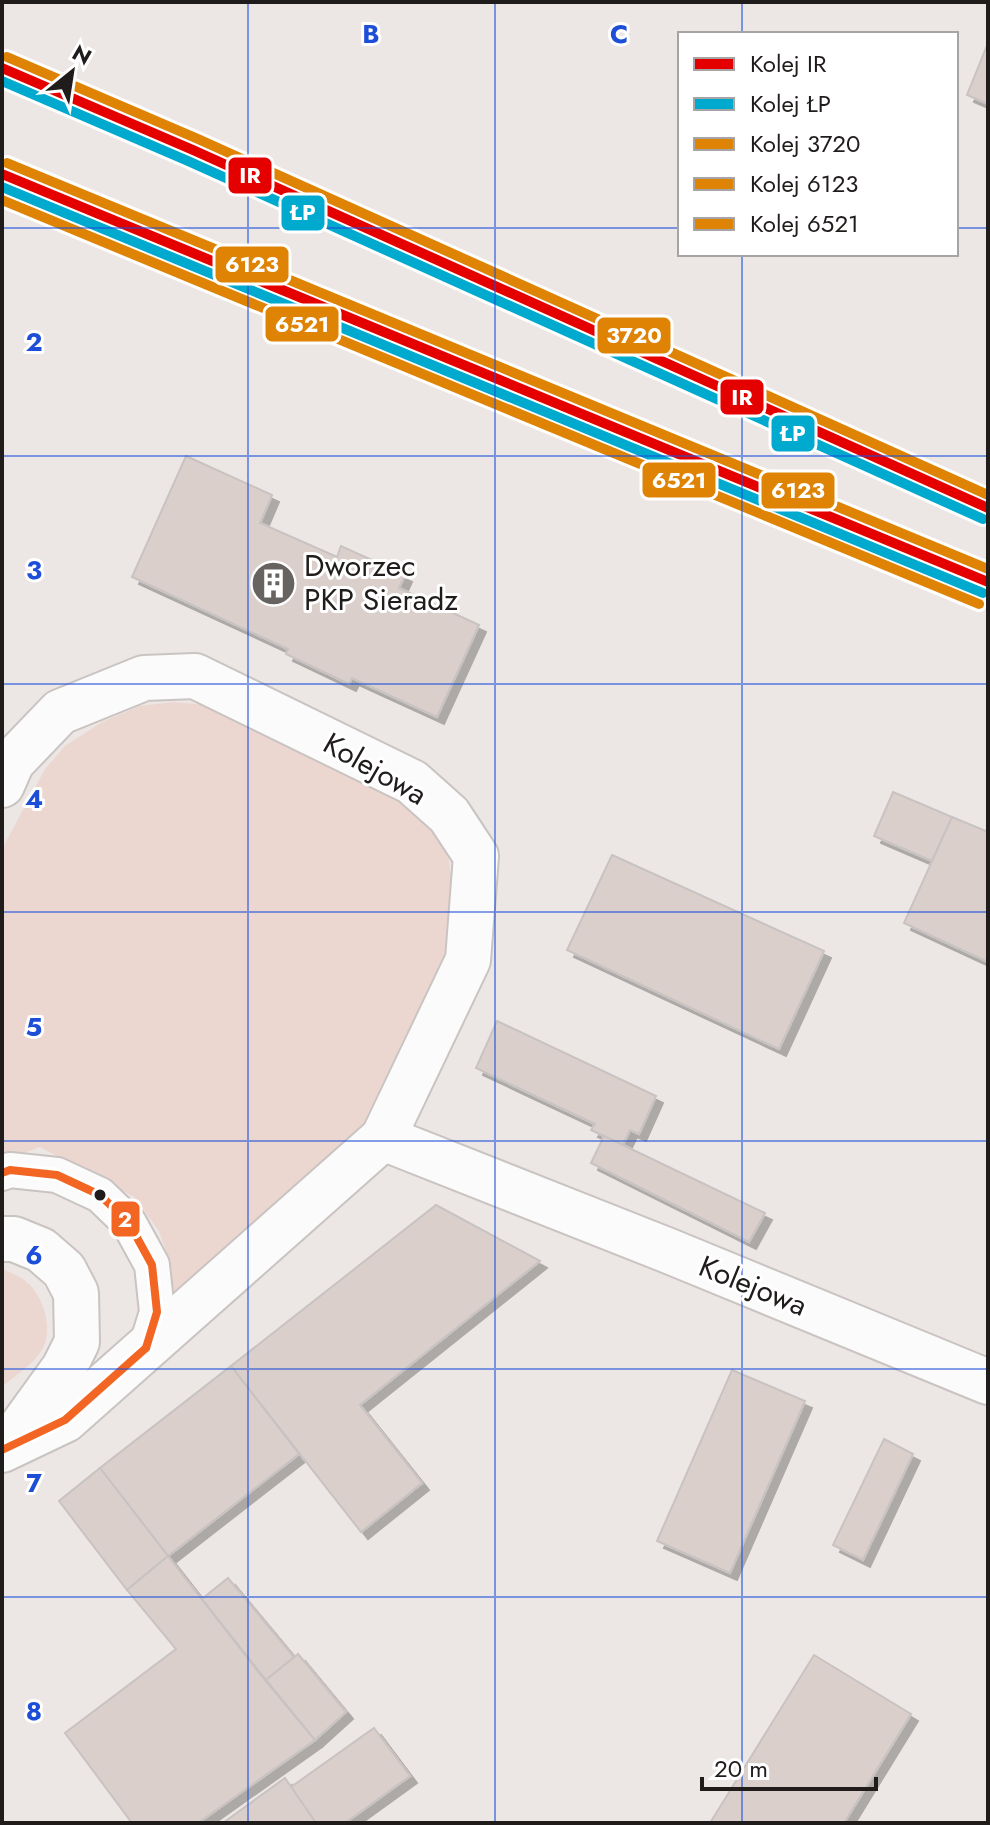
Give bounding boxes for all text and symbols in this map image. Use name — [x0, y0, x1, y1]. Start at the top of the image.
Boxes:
text: B — [362, 15, 380, 53]
text: C — [610, 15, 628, 53]
north arrow — [32, 32, 112, 112]
legend — [678, 32, 958, 256]
text: N — [66, 36, 98, 73]
text: Kolej IR — [750, 46, 827, 81]
text: Kolej ŁP — [750, 86, 831, 121]
text: Kolej 3720 — [750, 126, 860, 161]
line badge: IR — [227, 156, 273, 195]
text: IR — [239, 159, 261, 191]
text: Kolej 6123 — [750, 166, 858, 201]
line badge: ŁP — [280, 194, 326, 232]
text: ŁP — [289, 196, 316, 228]
text: Kolej 6521 — [750, 206, 859, 241]
line badge: 6123 — [214, 245, 290, 284]
text: 6123 — [225, 248, 279, 280]
line badge: 6521 — [264, 305, 340, 343]
text: 6521 — [275, 308, 329, 340]
line badge: 3720 — [596, 316, 672, 355]
text: 3720 — [606, 319, 662, 351]
text: 2 — [25, 323, 43, 361]
line badge: IR — [719, 378, 765, 416]
text: IR — [731, 381, 753, 413]
line badge: ŁP — [770, 414, 816, 453]
text: ŁP — [779, 417, 806, 449]
line badge: 6521 — [641, 461, 717, 499]
text: 6521 — [652, 464, 706, 496]
line badge: 6123 — [760, 471, 836, 510]
text: 6123 — [771, 474, 825, 506]
place label: Dworzec PKP Sieradz — [304, 544, 458, 621]
text: 3 — [26, 551, 42, 589]
building icon: Dworzec PKP Sieradz — [249, 559, 297, 607]
street label: Kolejowa — [316, 722, 435, 815]
text: 4 — [25, 780, 43, 818]
text: 5 — [26, 1008, 42, 1046]
unlabelled marker — [92, 1187, 108, 1203]
line badge: 2 — [110, 1200, 141, 1238]
text: 2 — [118, 1203, 132, 1235]
text: 6 — [25, 1236, 43, 1274]
street label: Kolejowa — [693, 1244, 814, 1327]
text: 7 — [26, 1464, 42, 1502]
text: 8 — [26, 1692, 42, 1730]
scale bar — [702, 1741, 876, 1791]
text: 20 m — [714, 1751, 768, 1786]

